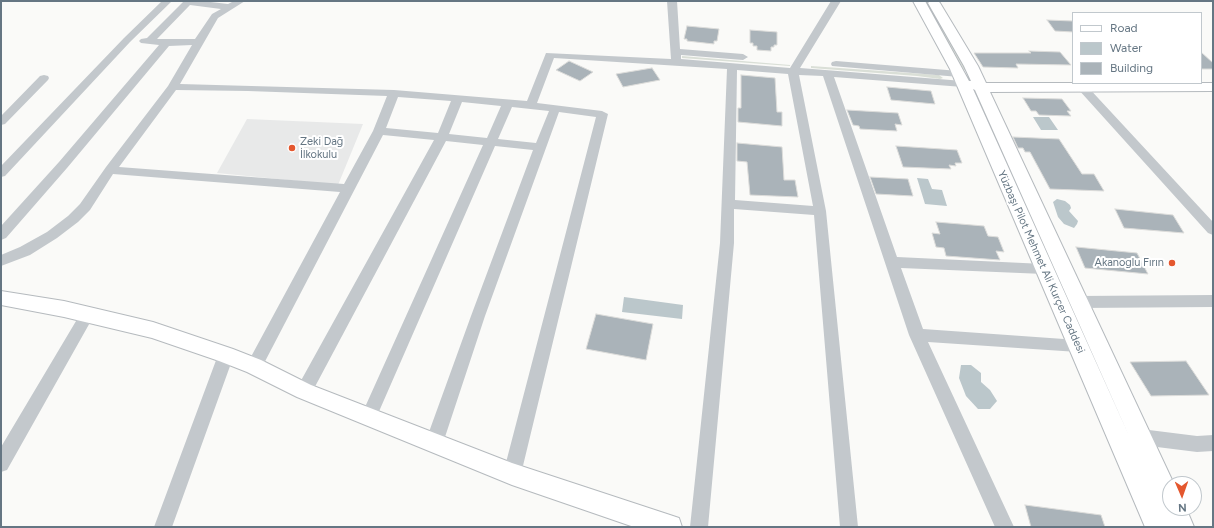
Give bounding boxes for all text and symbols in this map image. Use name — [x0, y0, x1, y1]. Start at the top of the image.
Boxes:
legend — [1072, 12, 1202, 84]
text: Road — [1110, 21, 1138, 35]
text: Water — [1110, 41, 1142, 55]
text: Building — [1110, 61, 1153, 75]
place label: Zeki Dağ İlkokulu — [300, 135, 343, 161]
marker: Zeki Dağ İlkokulu — [287, 143, 297, 153]
street label: Yüzbaşı Pilot Mehmet Ali Kurçer Caddesi — [995, 168, 1087, 356]
place label: Akanoglu Fırın — [1095, 256, 1164, 270]
marker: Akanoglu Fırın — [1167, 258, 1177, 268]
north arrow — [1162, 476, 1202, 516]
text: N — [1178, 501, 1187, 514]

